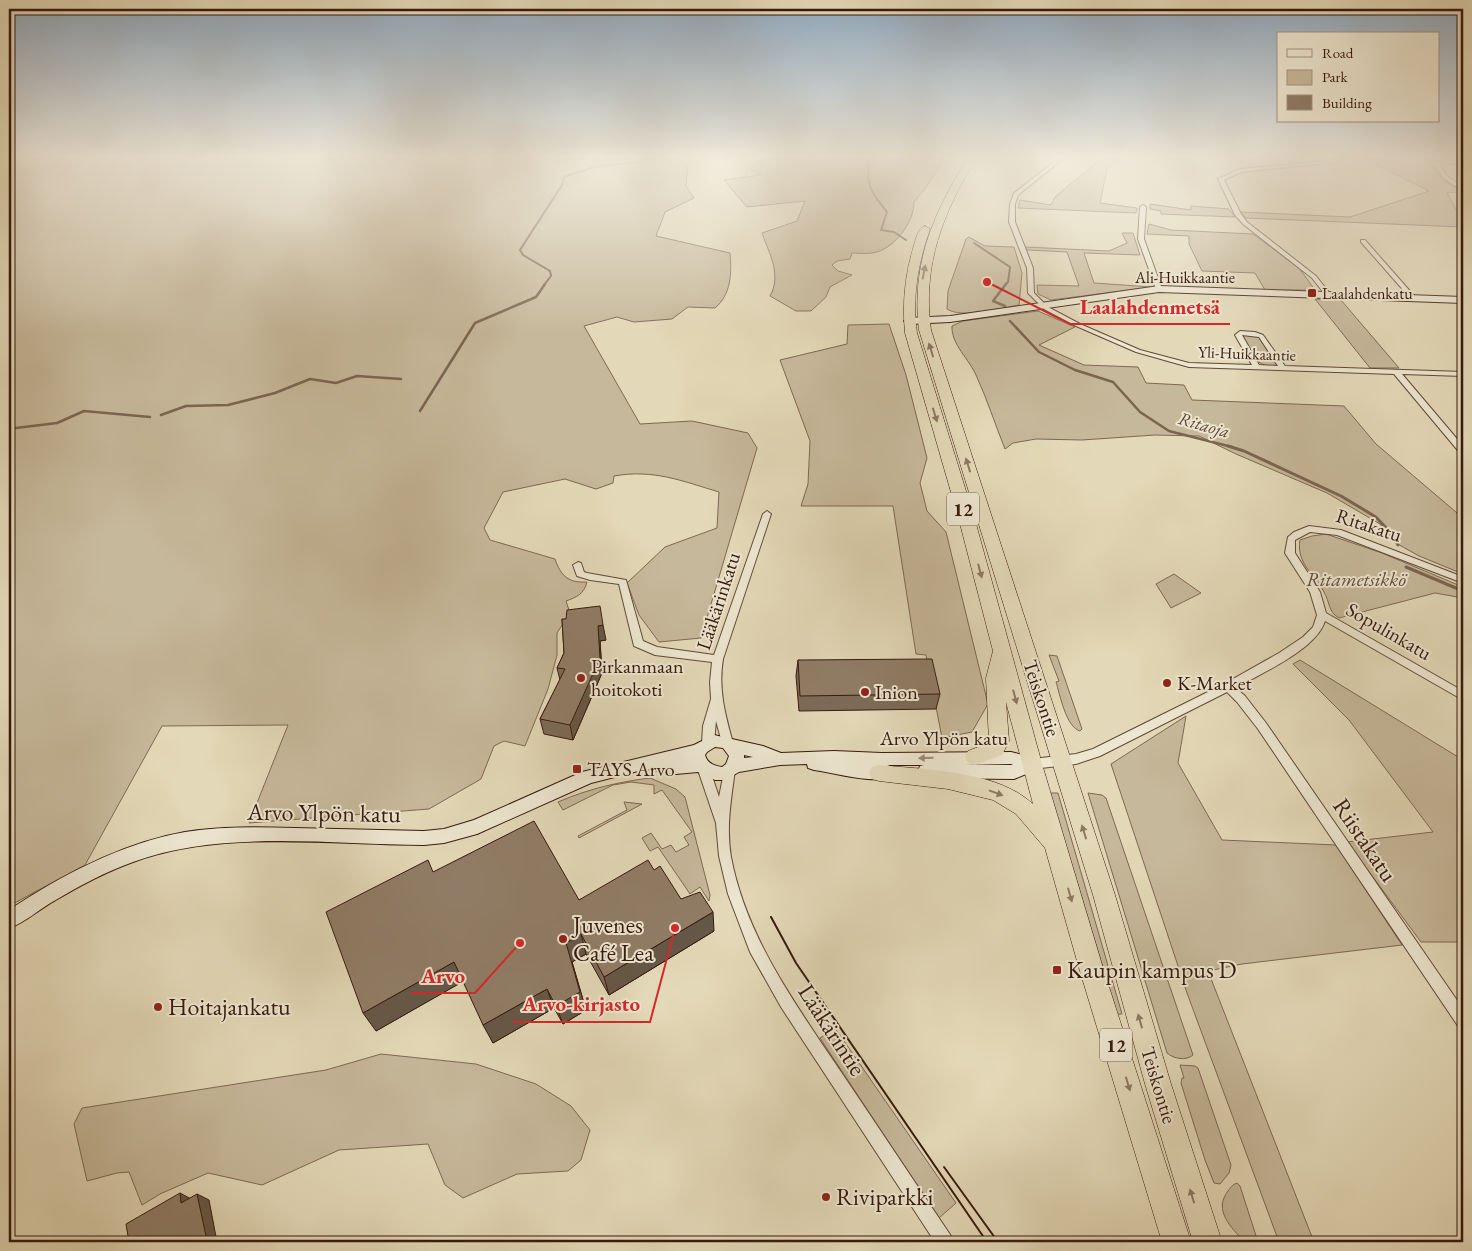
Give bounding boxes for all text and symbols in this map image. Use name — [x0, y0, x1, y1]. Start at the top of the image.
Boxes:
legend — [1277, 32, 1440, 122]
text: Road — [1322, 43, 1354, 62]
text: Park — [1322, 67, 1349, 86]
text: Building — [1322, 93, 1372, 112]
one-way arrow — [921, 264, 929, 280]
street label: Ali-Huikkaantie — [1134, 267, 1235, 288]
place label: Laalahdenkatu — [1322, 283, 1413, 304]
marker: Laalahdenkatu — [1306, 287, 1318, 299]
callout: Laalahdenmetsä — [1070, 288, 1230, 324]
text: Laalahdenmetsä — [1080, 293, 1221, 320]
street label: Yli-Huikkaantie — [1198, 341, 1296, 366]
one-way arrow — [927, 343, 935, 358]
water label: Ritaoja — [1176, 406, 1232, 444]
one-way arrow — [932, 407, 940, 422]
one-way arrow — [964, 458, 972, 473]
road number: 12 — [947, 492, 979, 526]
street label: Ritakatu — [1333, 502, 1406, 548]
street label: Lääkärinkatu — [690, 548, 746, 653]
one-way arrow — [977, 563, 985, 578]
park label: Ritametsikkö — [1306, 566, 1407, 592]
street label: Sopulinkatu — [1342, 596, 1437, 666]
place label: Pirkanmaan hoitokoti — [591, 653, 684, 702]
street label: Teiskontie — [1017, 656, 1067, 740]
place label: K-Market — [1177, 670, 1253, 696]
marker: Pirkanmaan hoitokoti — [575, 672, 587, 684]
marker: K-Market — [1161, 677, 1173, 689]
place label: Inion — [875, 679, 918, 705]
marker: Inion — [859, 686, 871, 698]
one-way arrow — [1011, 690, 1019, 705]
street label: Arvo Ylpön katu — [879, 725, 1008, 751]
one-way arrow — [918, 755, 934, 763]
place label: TAYS Arvo — [587, 756, 675, 782]
marker: TAYS Arvo — [571, 763, 583, 775]
one-way arrow — [988, 790, 1003, 797]
street label: Riistakatu — [1326, 792, 1405, 888]
street label: Arvo Ylpön katu — [246, 796, 401, 829]
one-way arrow — [1080, 824, 1088, 839]
one-way arrow — [1067, 887, 1075, 902]
place label: Juvenes Café Lea — [571, 909, 654, 968]
marker: Juvenes Café Lea — [557, 933, 569, 945]
place label: Kaupin kampus D — [1067, 954, 1237, 985]
callout: Arvo — [411, 957, 475, 993]
text: Arvo — [420, 962, 466, 989]
marker: Kaupin kampus D — [1051, 964, 1063, 976]
street label: Lääkärintie — [791, 978, 874, 1082]
callout: Arvo-kirjasto — [512, 986, 650, 1022]
text: Arvo-kirjasto — [521, 990, 640, 1017]
place label: Hoitajankatu — [168, 991, 291, 1022]
marker: Hoitajankatu — [152, 1001, 164, 1013]
one-way arrow — [1135, 1013, 1143, 1028]
road number: 12 — [1100, 1028, 1132, 1062]
street label: Teiskontie — [1135, 1043, 1183, 1127]
one-way arrow — [1124, 1076, 1132, 1091]
place label: Riviparkki — [836, 1181, 933, 1212]
one-way arrow — [1188, 1188, 1196, 1203]
marker: Riviparkki — [820, 1191, 832, 1203]

